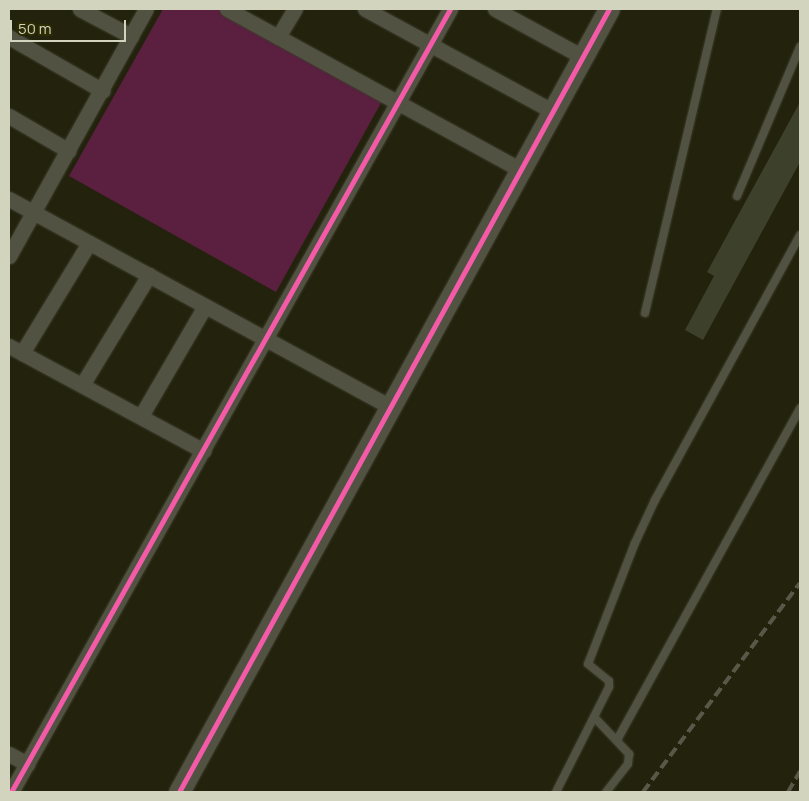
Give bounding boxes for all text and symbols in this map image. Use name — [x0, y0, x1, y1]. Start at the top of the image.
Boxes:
scale bar — [12, 10, 129, 42]
text: 50 m — [18, 18, 52, 39]

